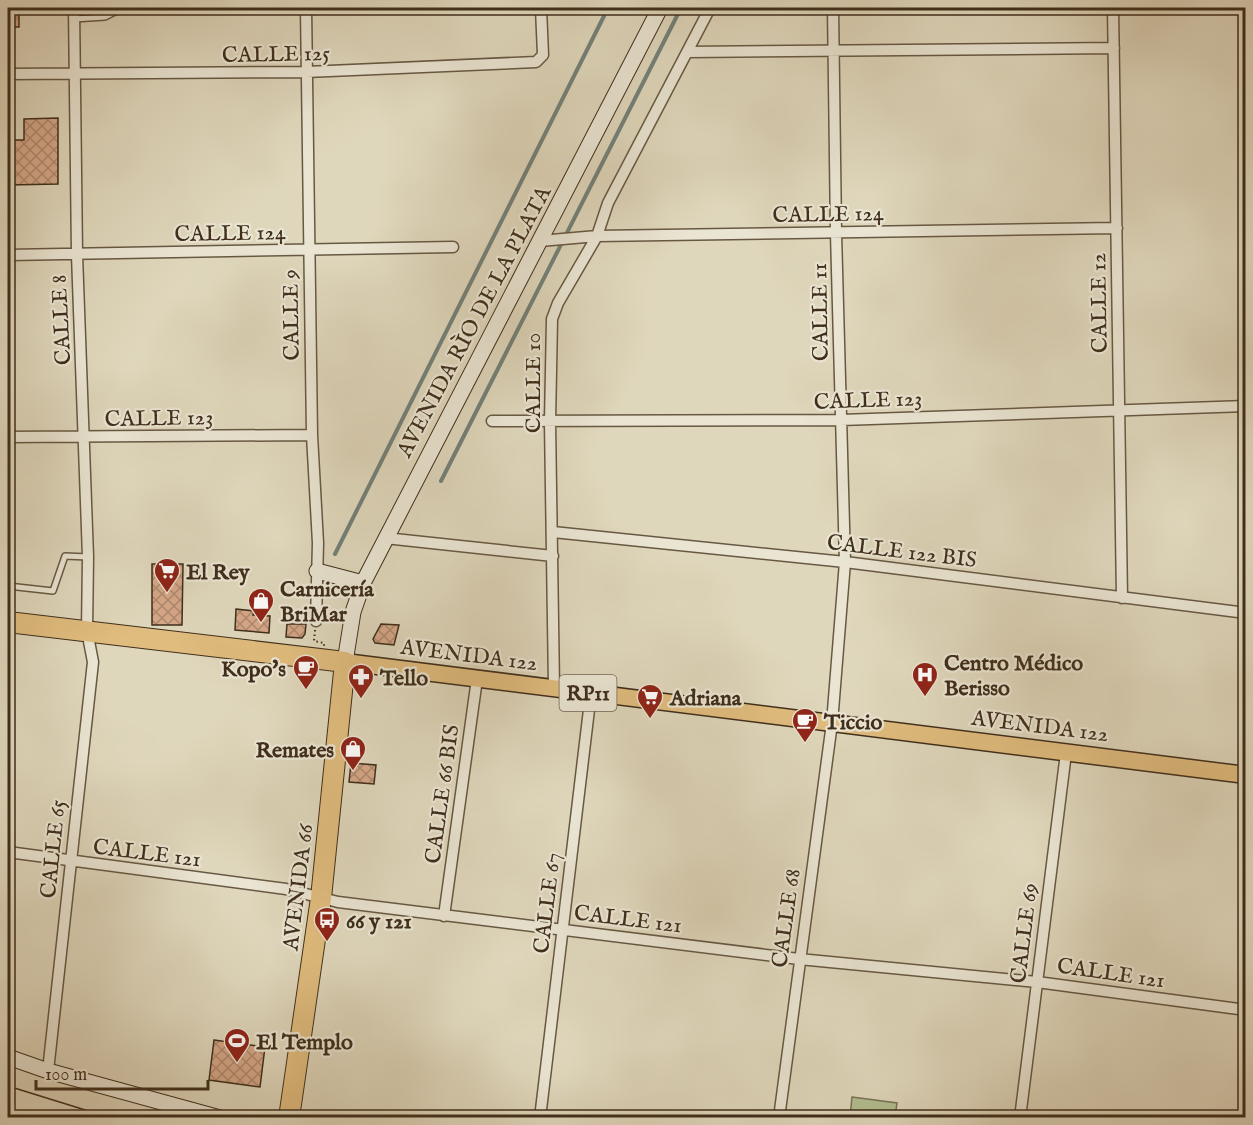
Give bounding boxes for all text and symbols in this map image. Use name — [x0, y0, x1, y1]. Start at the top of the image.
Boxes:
street label: CALLE 125 — [222, 40, 330, 70]
street label: AVENIDA RÌO DE LA PLATA — [391, 180, 559, 463]
street label: CALLE 124 — [772, 200, 884, 230]
street label: CALLE 124 — [174, 219, 286, 249]
street label: CALLE 12 — [1085, 253, 1115, 353]
street label: CALLE 11 — [806, 263, 836, 361]
street label: CALLE 9 — [277, 269, 307, 361]
street label: CALLE 8 — [46, 274, 78, 366]
street label: CALLE 10 — [520, 333, 548, 433]
street label: CALLE 123 — [813, 385, 923, 417]
street label: CALLE 123 — [105, 404, 214, 434]
street label: CALLE 122 BIS — [825, 529, 978, 575]
supermarket icon: El Rey — [152, 556, 182, 594]
place label: El Rey — [186, 559, 251, 587]
place label: Carnicería BriMar — [280, 576, 374, 629]
shop icon: Carnicería BriMar — [246, 586, 276, 624]
street label: AVENIDA 122 — [398, 634, 539, 678]
place label: Centro Médico Berisso — [944, 650, 1083, 703]
cafe icon: Kopo's — [291, 653, 321, 691]
place label: Kopo's — [221, 656, 286, 684]
hospital icon: Centro Médico Berisso — [910, 660, 940, 698]
pharmacy icon: Tello — [346, 662, 376, 700]
place label: Tello — [379, 665, 428, 693]
road number: RP11 — [560, 675, 616, 711]
supermarket icon: Adriana — [635, 682, 665, 720]
place label: Adriana — [669, 685, 742, 713]
street label: AVENIDA 122 — [969, 705, 1110, 749]
cafe icon: Ticcio — [790, 706, 820, 744]
place label: Ticcio — [823, 709, 882, 737]
street label: CALLE 66 BIS — [419, 723, 467, 866]
shop icon: Remates — [338, 734, 368, 772]
place label: Remates — [255, 737, 334, 765]
street label: CALLE 65 — [35, 798, 73, 900]
street label: AVENIDA 66 — [277, 822, 321, 953]
street label: CALLE 121 — [91, 833, 202, 874]
street label: CALLE 67 — [528, 851, 568, 955]
street label: CALLE 68 — [766, 867, 808, 970]
street label: CALLE 69 — [1005, 882, 1045, 985]
street label: CALLE 121 — [572, 899, 683, 940]
bus stop icon: 66 y 121 — [312, 905, 342, 943]
place label: 66 y 121 — [346, 908, 412, 936]
street label: CALLE 121 — [1055, 953, 1166, 995]
sports icon: El Templo — [222, 1026, 252, 1064]
place label: El Templo — [256, 1029, 353, 1057]
scale bar — [36, 1053, 208, 1091]
text: 100 m — [45, 1064, 87, 1087]

